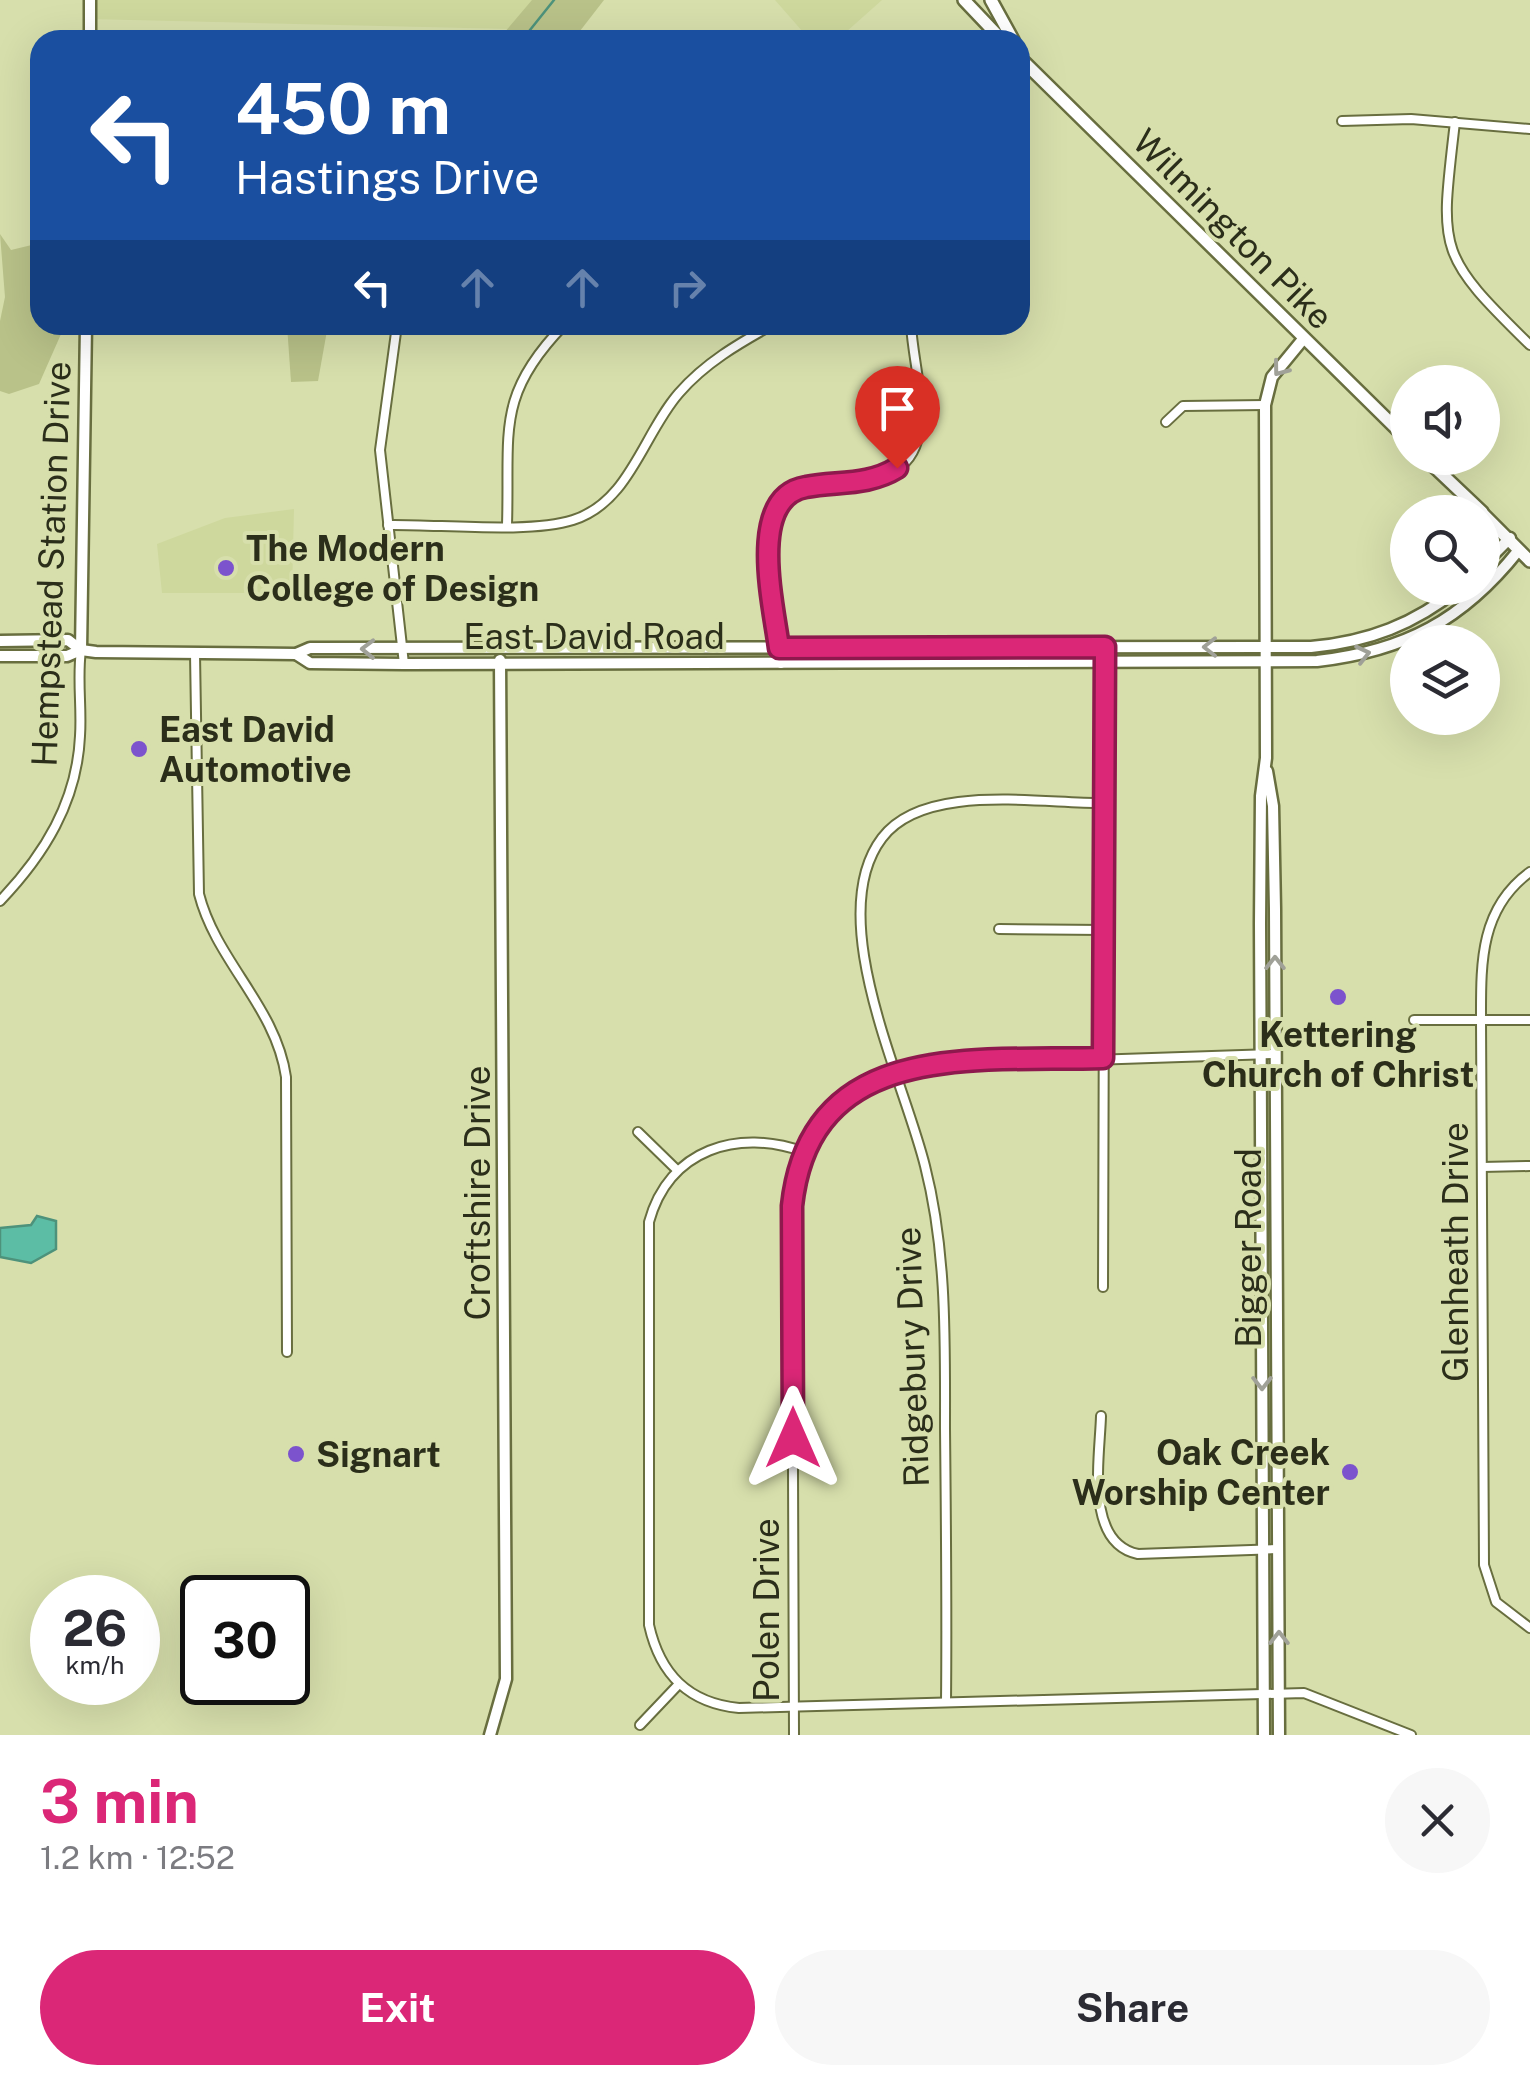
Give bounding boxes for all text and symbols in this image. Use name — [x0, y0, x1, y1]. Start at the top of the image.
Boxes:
text: 450 m — [235, 67, 451, 150]
icon: left — [70, 70, 200, 200]
street label: Wilmington Pike — [1125, 121, 1341, 337]
text: Hastings Drive — [235, 151, 540, 204]
icon: left — [345, 260, 400, 315]
icon: ahead — [450, 260, 505, 315]
icon: ahead — [555, 260, 610, 315]
icon: right — [660, 260, 715, 315]
one-way arrow — [1274, 358, 1291, 376]
street label: Hempstead Station Drive — [23, 361, 79, 767]
map controls — [1390, 365, 1500, 735]
button: sound — [1390, 365, 1500, 475]
pin — [855, 366, 940, 469]
icon: arrive — [870, 381, 925, 436]
button: search — [1390, 495, 1500, 605]
place label: The Modern College of Design — [246, 528, 539, 609]
marker: The Modern College of Design — [215, 557, 237, 579]
street label: East David Road — [463, 616, 725, 657]
button: layers — [1390, 625, 1500, 735]
one-way arrow — [1201, 636, 1216, 658]
one-way arrow — [359, 638, 375, 659]
one-way arrow — [1354, 645, 1371, 666]
place label: East David Automotive — [159, 709, 352, 790]
marker: East David Automotive — [128, 738, 150, 760]
one-way arrow — [1264, 954, 1286, 970]
marker: Kettering Church of Christ — [1327, 986, 1349, 1008]
place label: Kettering Church of Christ — [1202, 1014, 1474, 1095]
street label: Croftshire Drive — [457, 1066, 498, 1320]
street label: Glenheath Drive — [1435, 1122, 1476, 1382]
street label: Bigger Road — [1228, 1148, 1269, 1348]
street label: Ridgebury Drive — [887, 1226, 937, 1488]
one-way arrow — [1251, 1376, 1273, 1391]
position arrow — [741, 1386, 845, 1490]
place label: Oak Creek Worship Center — [1072, 1432, 1330, 1513]
place label: Signart — [316, 1434, 441, 1475]
marker: Signart — [285, 1443, 307, 1465]
marker: Oak Creek Worship Center — [1339, 1461, 1361, 1483]
street label: Polen Drive — [746, 1518, 787, 1702]
speed limit sign: 30 — [180, 1575, 310, 1705]
text: 26 — [63, 1598, 127, 1657]
one-way arrow — [1268, 1629, 1289, 1645]
text: km/h — [66, 1650, 124, 1680]
text: 3 min — [40, 1766, 199, 1837]
button: close — [1385, 1768, 1490, 1873]
text: 1.2 km · 12:52 — [40, 1839, 235, 1876]
button: Exit — [40, 1950, 755, 2065]
button: Share — [775, 1950, 1490, 2065]

